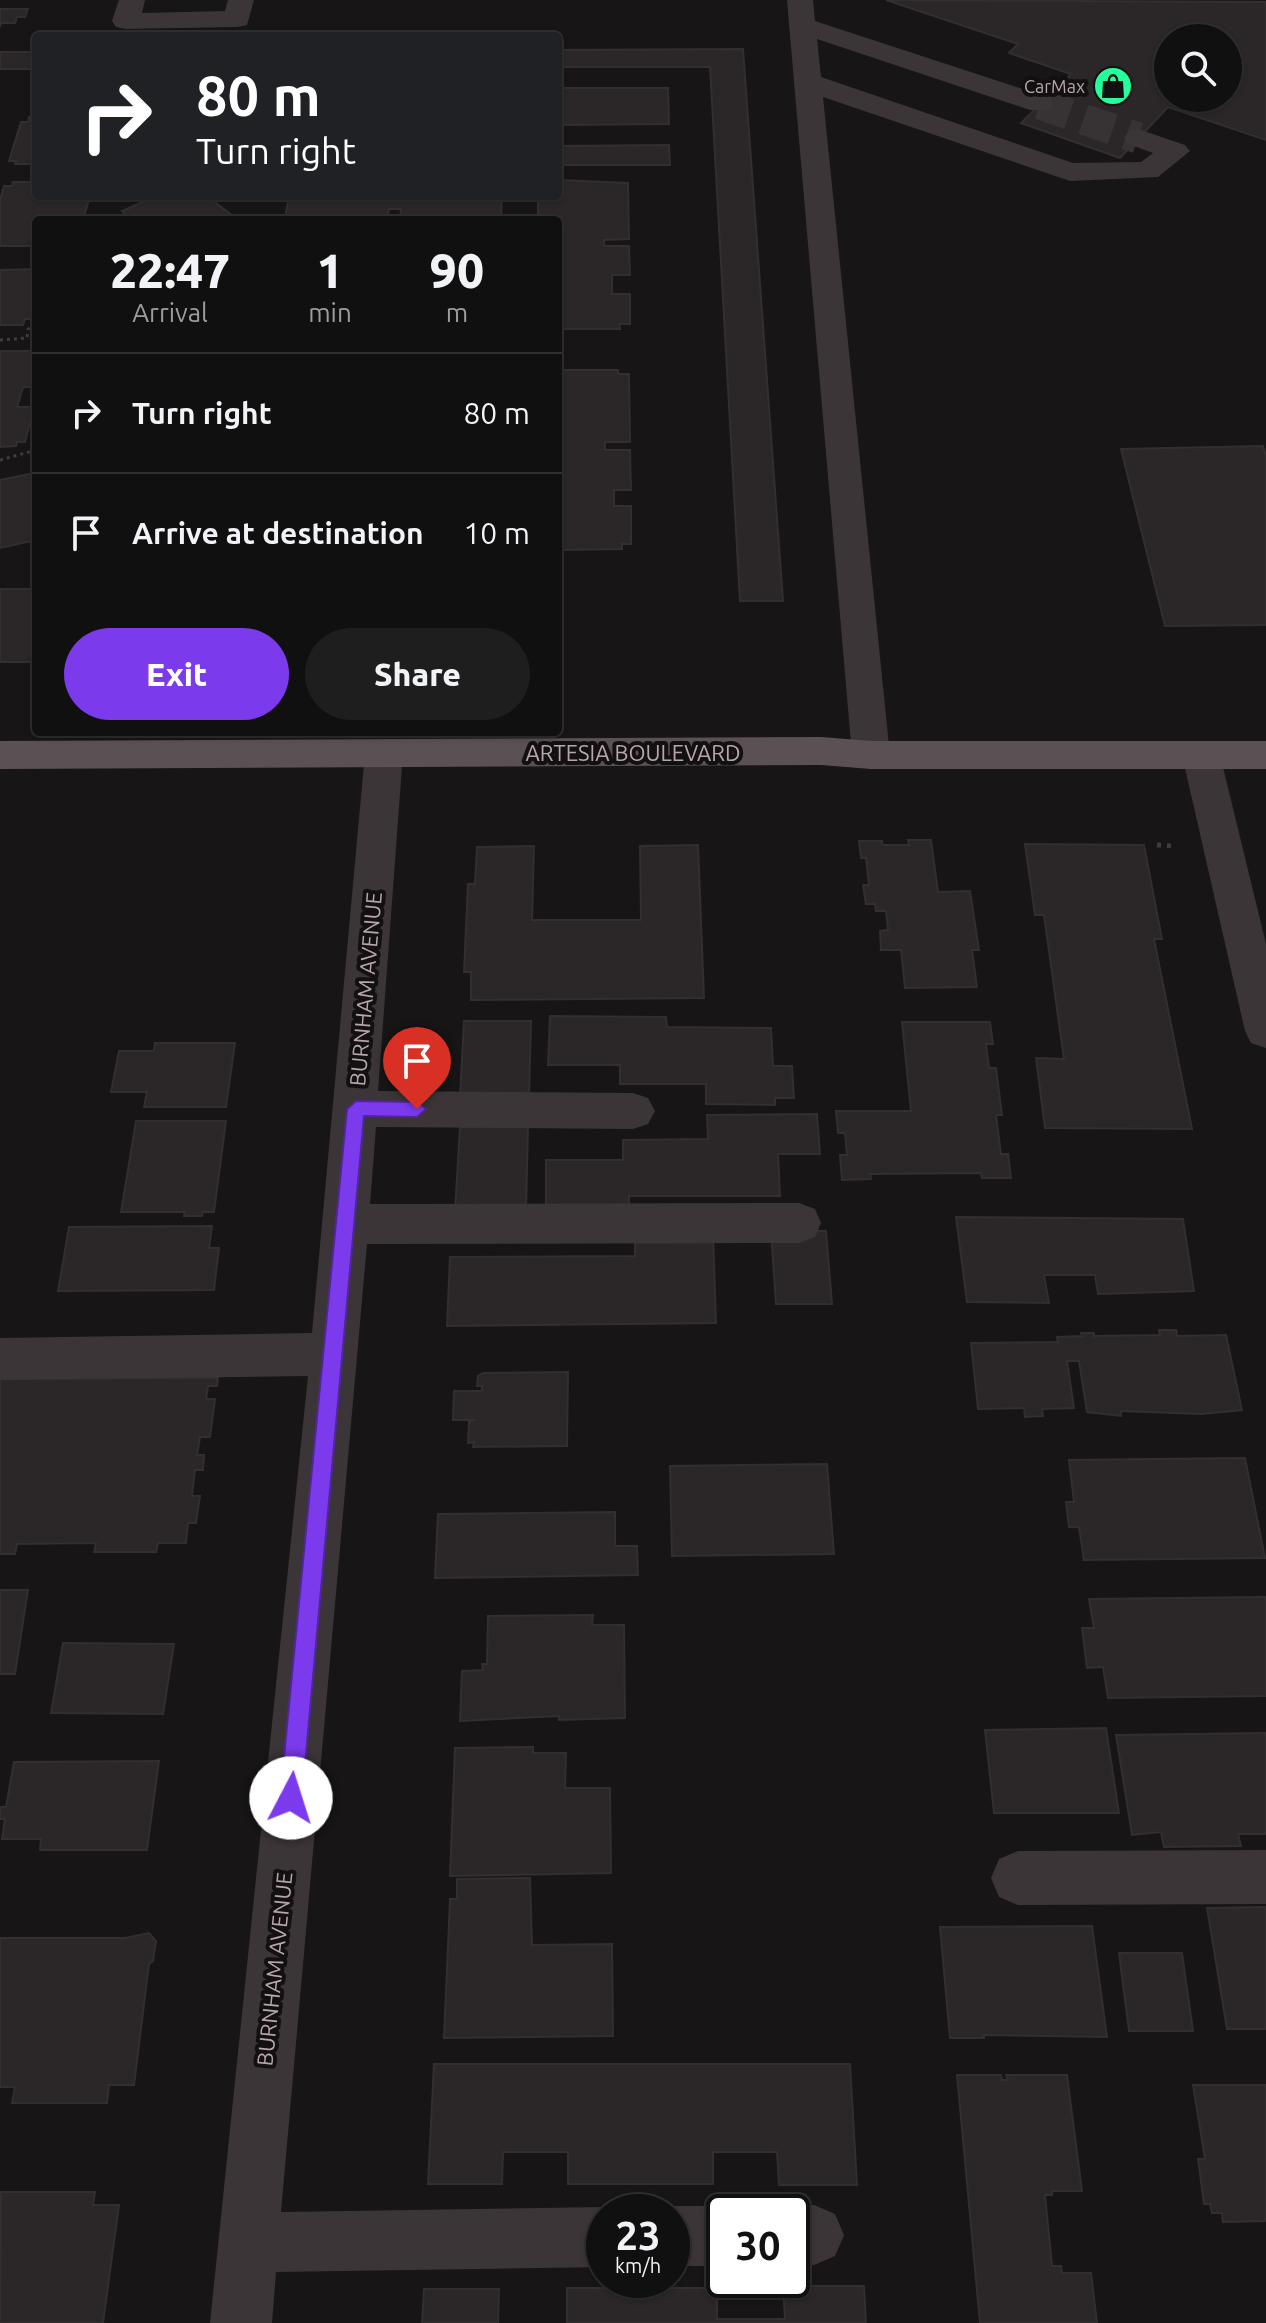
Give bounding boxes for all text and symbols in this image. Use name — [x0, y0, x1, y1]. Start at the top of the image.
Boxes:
map controls — [1154, 24, 1242, 112]
button: search — [1154, 24, 1242, 112]
icon: right — [64, 64, 168, 168]
text: 80 m — [196, 64, 321, 127]
shop icon: CarMax — [1092, 65, 1134, 107]
place label: CarMax — [1024, 76, 1085, 96]
text: Turn right — [196, 130, 356, 171]
text: 22:47 — [110, 243, 230, 297]
text: 1 — [316, 243, 344, 297]
text: 90 — [430, 243, 484, 297]
text: Arrival — [132, 298, 208, 327]
text: min — [308, 298, 352, 327]
text: m — [446, 298, 468, 327]
icon: right — [64, 391, 108, 435]
text: Turn right — [132, 396, 272, 430]
text: 80 m — [463, 396, 530, 430]
icon: arrive — [64, 511, 108, 555]
text: Arrive at destination — [132, 516, 424, 550]
text: 10 m — [463, 516, 530, 550]
button: Exit — [64, 628, 289, 720]
button: Share — [305, 628, 530, 720]
street label: ARTESIA BOULEVARD — [525, 740, 741, 765]
street label: BURNHAM AVENUE — [344, 891, 386, 1087]
pin — [383, 1027, 451, 1109]
icon: arrive — [395, 1039, 439, 1083]
position arrow — [249, 1756, 333, 1840]
street label: BURNHAM AVENUE — [251, 1871, 297, 2067]
speed limit sign: 30 — [706, 2194, 810, 2298]
text: 23 — [615, 2213, 661, 2258]
text: km/h — [615, 2254, 661, 2277]

